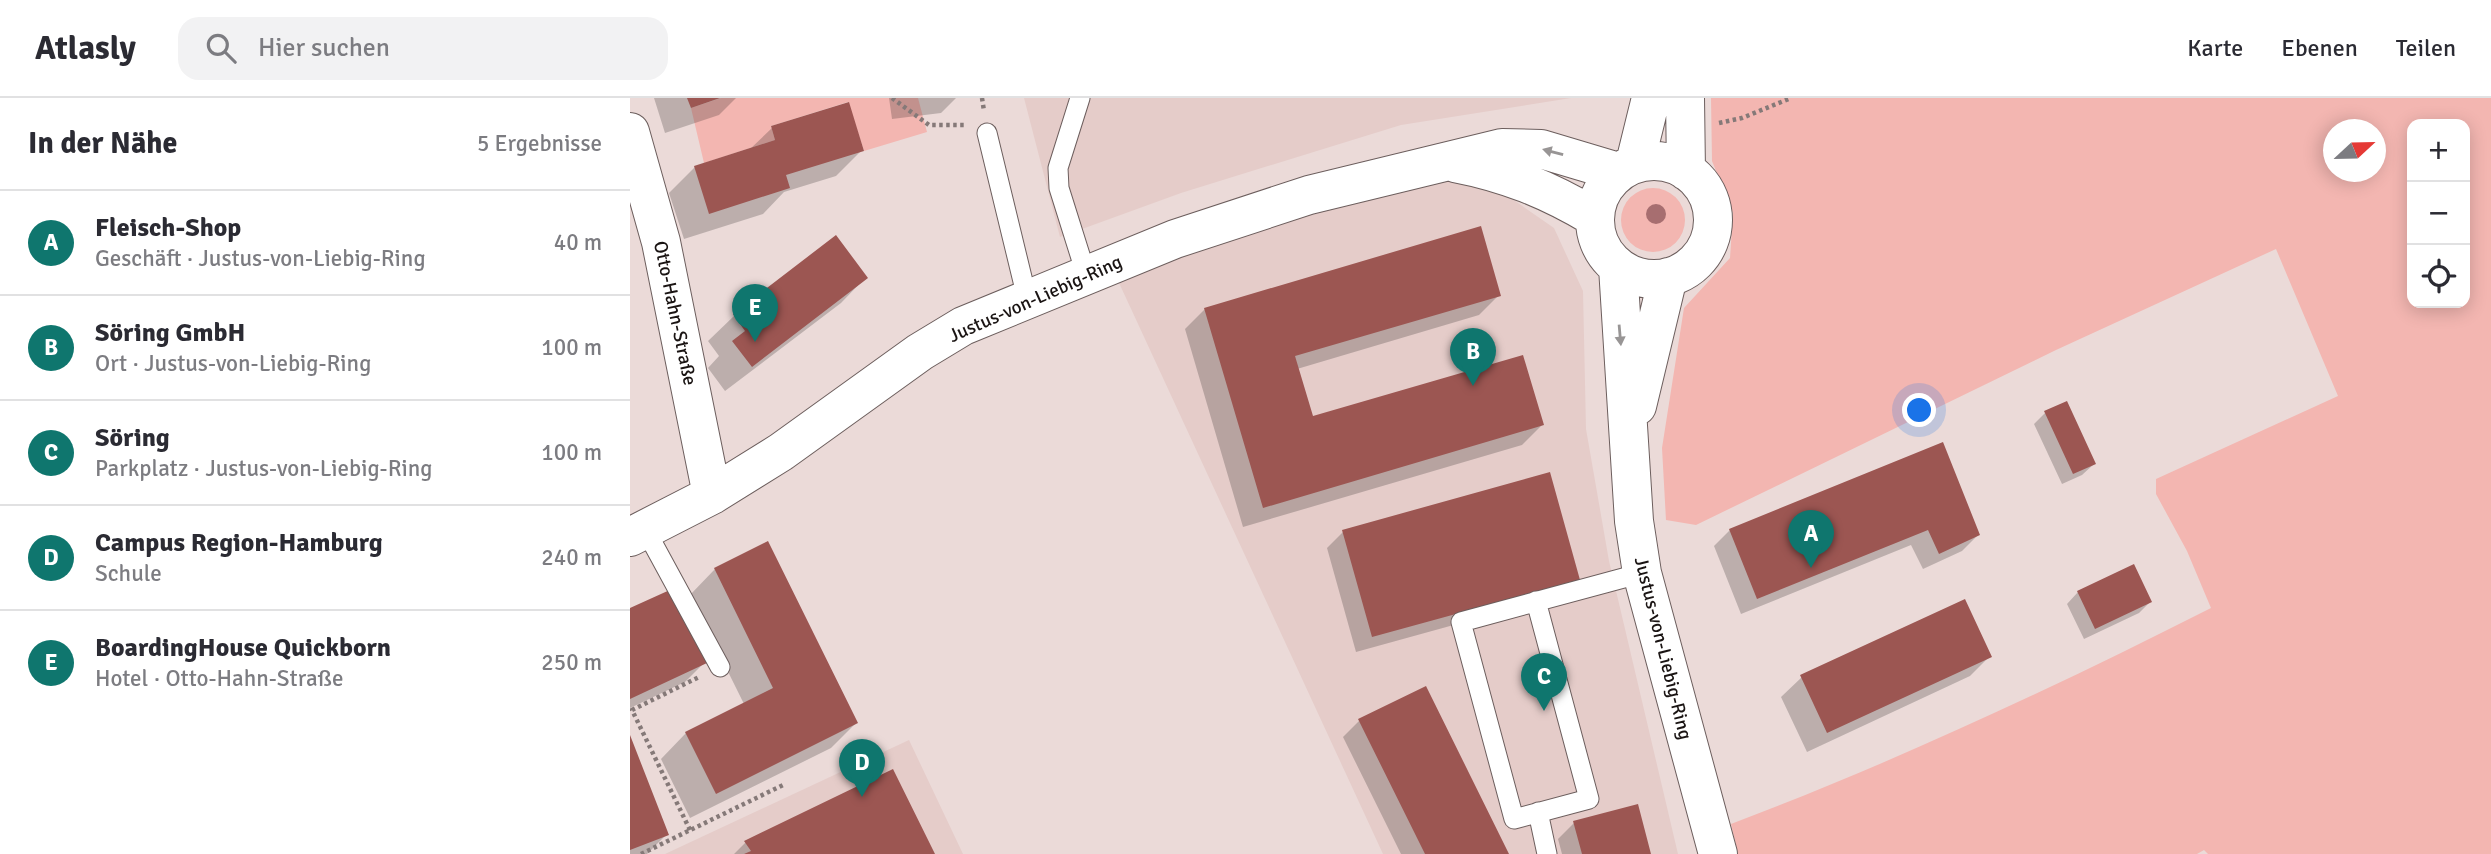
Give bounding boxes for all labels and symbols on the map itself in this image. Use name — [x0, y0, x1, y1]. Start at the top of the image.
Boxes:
north arrow — [2323, 119, 2386, 182]
one-way arrow — [1542, 146, 1564, 157]
street label: Otto-Hahn-Straße — [648, 239, 702, 388]
street label: Justus-von-Liebig-Ring — [945, 250, 1126, 348]
pin: E — [732, 284, 778, 342]
one-way arrow — [1615, 325, 1626, 347]
pin: B — [1450, 328, 1496, 386]
your location — [1902, 393, 1936, 427]
pin: A — [1788, 510, 1834, 568]
street label: Justus-von-Liebig-Ring — [1629, 554, 1697, 742]
pin: C — [1521, 653, 1567, 711]
pin: D — [839, 739, 885, 797]

